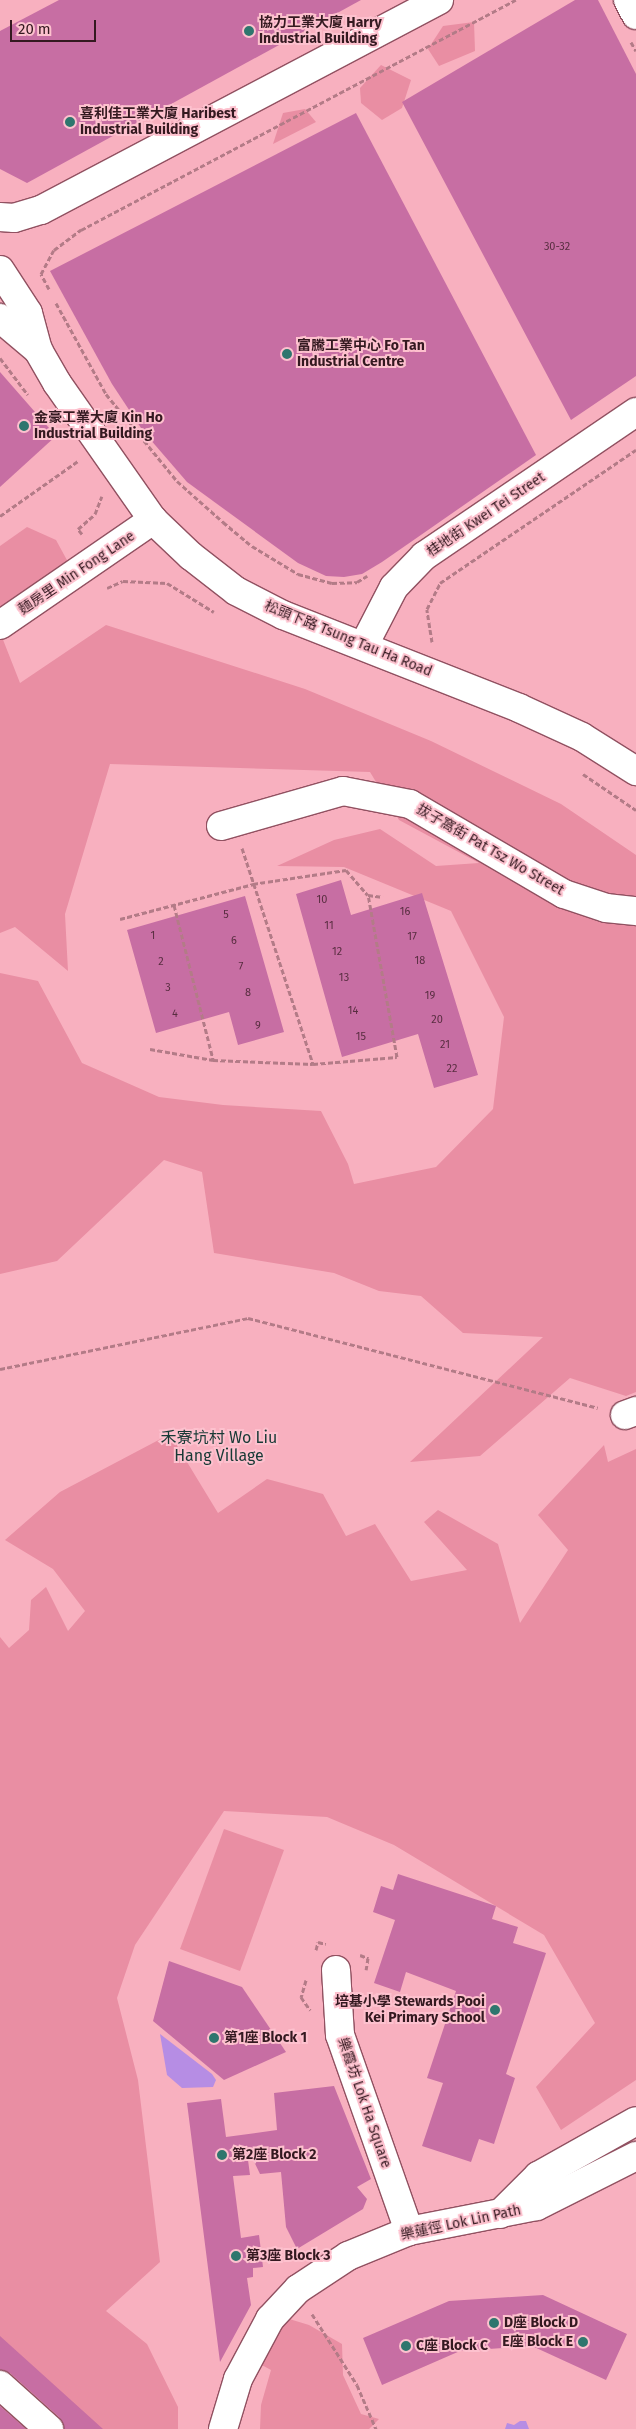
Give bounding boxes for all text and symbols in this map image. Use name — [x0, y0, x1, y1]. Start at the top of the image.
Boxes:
scale bar — [12, 10, 99, 42]
place label: 協力工業大廈 Harry Industrial Building — [259, 15, 382, 48]
text: 20 m — [18, 20, 51, 38]
marker: 協力工業大廈 Harry Industrial Building — [243, 25, 255, 37]
place label: 喜利佳工業大廈 Haribest Industrial Building — [80, 106, 236, 138]
marker: 喜利佳工業大廈 Haribest Industrial Building — [64, 116, 76, 128]
house number: 30-32 — [544, 240, 570, 254]
place label: 富騰工業中心 Fo Tan Industrial Centre — [297, 338, 425, 371]
marker: 富騰工業中心 Fo Tan Industrial Centre — [281, 348, 293, 360]
place label: 金豪工業大廈 Kin Ho Industrial Building — [34, 410, 163, 442]
marker: 金豪工業大廈 Kin Ho Industrial Building — [18, 420, 30, 432]
street label: 桂地街 Kwei Tei Street — [424, 469, 548, 561]
street label: 麵房里 Min Fong Lane — [16, 528, 138, 618]
street label: 松頭下路 Tsung Tau Ha Road — [262, 598, 434, 680]
street label: 拔子窩街 Pat Tsz Wo Street — [413, 801, 567, 899]
house number: 10 — [317, 893, 327, 907]
house number: 16 — [400, 905, 410, 919]
house number: 5 — [223, 908, 229, 922]
house number: 11 — [324, 919, 334, 933]
house number: 1 — [151, 929, 155, 943]
house number: 17 — [407, 930, 417, 944]
house number: 6 — [231, 934, 237, 948]
house number: 12 — [332, 945, 342, 959]
house number: 18 — [415, 954, 425, 968]
house number: 2 — [158, 955, 164, 969]
house number: 7 — [239, 960, 243, 974]
house number: 13 — [339, 971, 349, 985]
house number: 3 — [165, 981, 171, 995]
house number: 8 — [245, 986, 251, 1000]
house number: 19 — [425, 989, 435, 1003]
house number: 14 — [348, 1004, 358, 1018]
house number: 4 — [172, 1007, 178, 1021]
house number: 20 — [431, 1013, 443, 1027]
house number: 9 — [255, 1019, 261, 1033]
house number: 15 — [356, 1030, 366, 1044]
house number: 21 — [440, 1038, 450, 1052]
house number: 22 — [447, 1062, 457, 1076]
district label: 禾寮坑村 Wo Liu Hang Village — [161, 1428, 277, 1466]
place label: 培基小學 Stewards Pooi Kei Primary School — [335, 1994, 485, 2026]
marker: 培基小學 Stewards Pooi Kei Primary School — [489, 2004, 501, 2016]
place label: 第1座 Block 1 — [224, 2030, 307, 2046]
marker: 第1座 Block 1 — [208, 2032, 220, 2044]
street label: 樂霞坊 Lok Ha Square — [334, 2036, 394, 2170]
place label: 第2座 Block 2 — [232, 2147, 316, 2163]
marker: 第2座 Block 2 — [216, 2149, 228, 2161]
street label: 樂蓮徑 Lok Lin Path — [399, 2202, 523, 2244]
place label: 第3座 Block 3 — [246, 2248, 331, 2264]
marker: 第3座 Block 3 — [230, 2250, 242, 2262]
place label: D座 Block D — [504, 2315, 578, 2331]
marker: D座 Block D — [488, 2317, 500, 2329]
place label: E座 Block E — [502, 2334, 573, 2350]
marker: E座 Block E — [577, 2336, 589, 2348]
place label: C座 Block C — [416, 2338, 488, 2354]
marker: C座 Block C — [400, 2340, 412, 2352]

